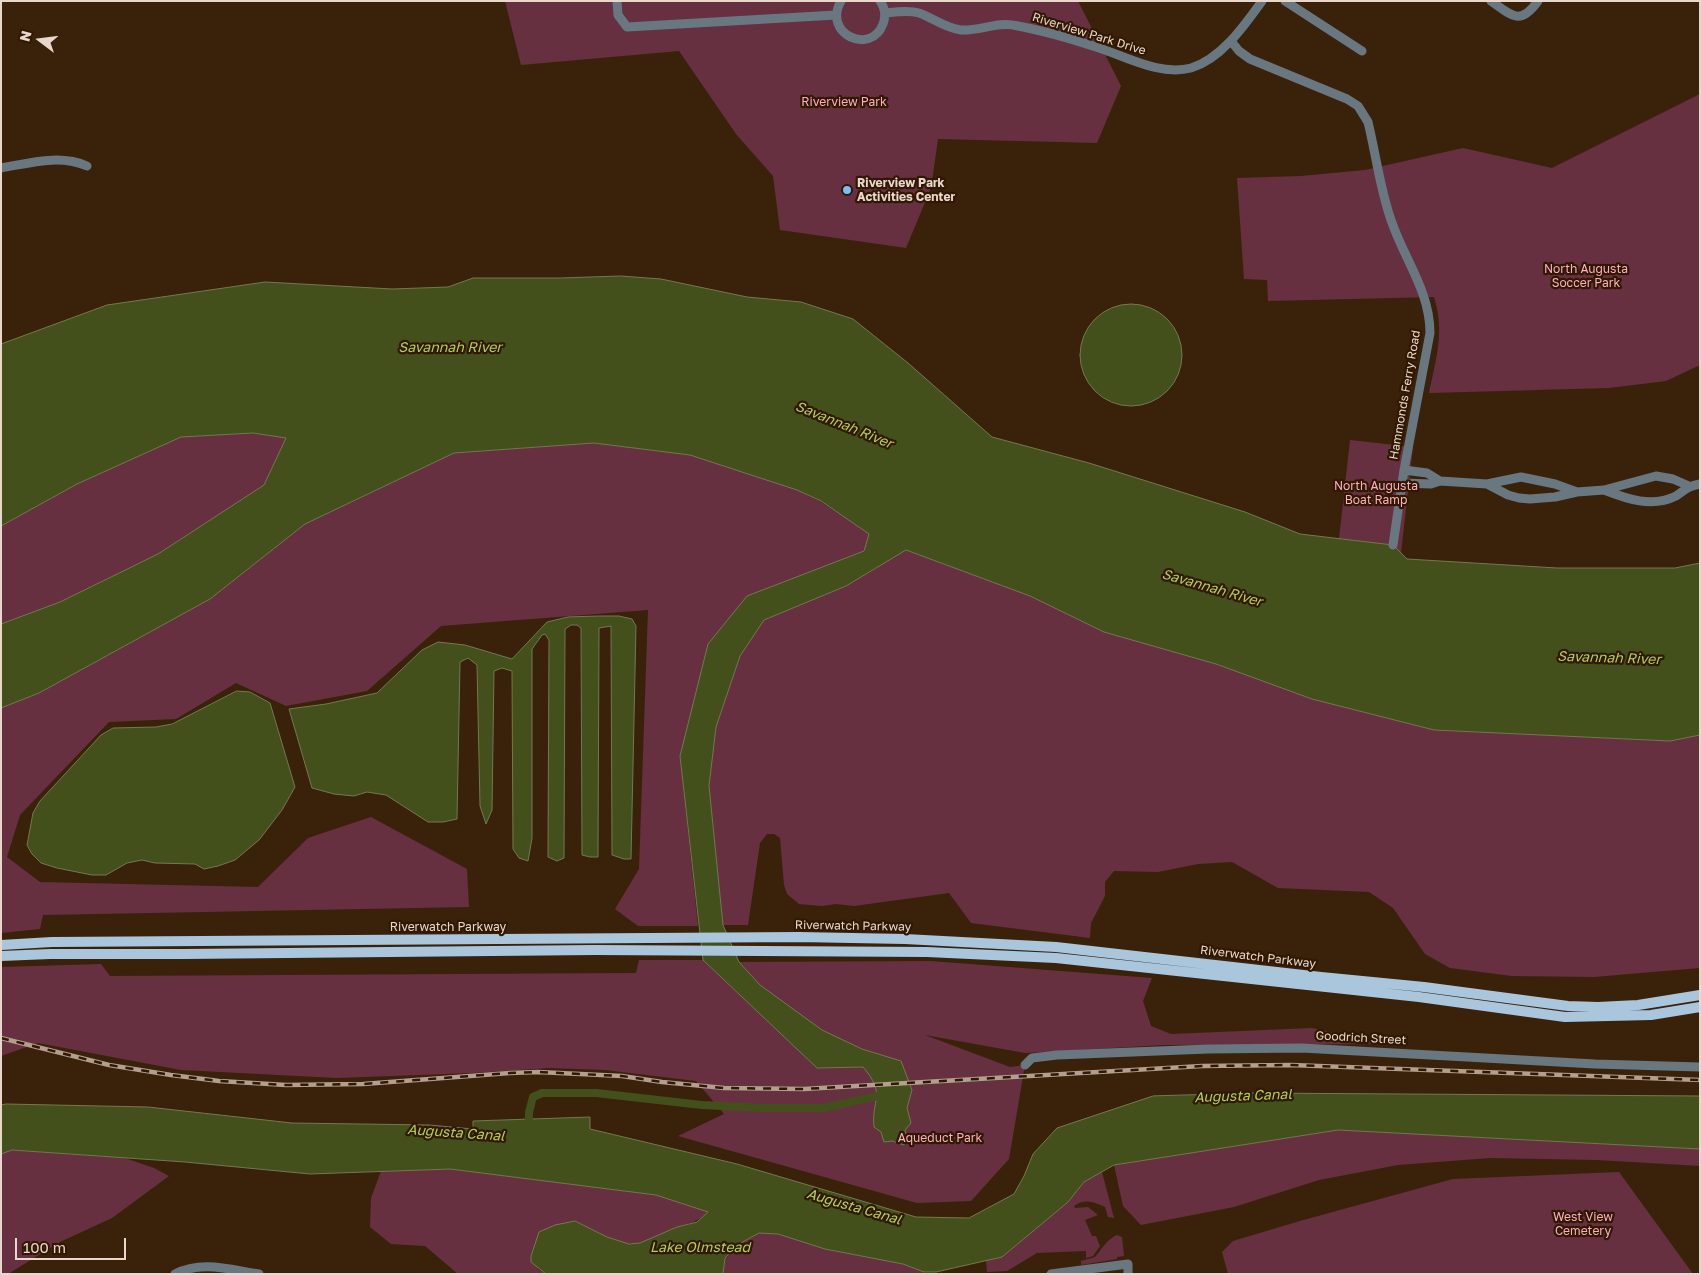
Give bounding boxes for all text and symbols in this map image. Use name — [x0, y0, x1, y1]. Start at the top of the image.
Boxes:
street label: Riverview Park Drive — [1030, 10, 1148, 58]
north arrow — [15, 15, 65, 65]
text: N — [15, 29, 35, 43]
park label: Riverview Park — [801, 95, 887, 109]
place label: Riverview Park Activities Center — [857, 176, 955, 204]
marker: Riverview Park Activities Center — [841, 184, 853, 196]
park label: North Augusta Soccer Park — [1544, 262, 1628, 290]
street label: Hammonds Ferry Road — [1387, 329, 1423, 461]
water label: Savannah River — [398, 340, 502, 356]
water label: Savannah River — [793, 398, 895, 452]
park label: North Augusta Boat Ramp — [1334, 479, 1418, 507]
water label: Savannah River — [1160, 566, 1264, 610]
water label: Savannah River — [1557, 648, 1661, 668]
street label: Riverwatch Parkway — [795, 918, 911, 934]
street label: Riverwatch Parkway — [390, 920, 506, 934]
street label: Riverwatch Parkway — [1199, 943, 1317, 971]
street label: Goodrich Street — [1315, 1028, 1407, 1048]
water label: Augusta Canal — [1194, 1086, 1292, 1106]
water label: Augusta Canal — [407, 1121, 505, 1145]
park label: Aqueduct Park — [898, 1131, 982, 1145]
water label: Augusta Canal — [805, 1185, 903, 1229]
park label: West View Cemetery — [1553, 1210, 1613, 1238]
scale bar — [18, 1228, 129, 1260]
text: 100 m — [23, 1238, 66, 1256]
water label: Lake Olmstead — [650, 1240, 750, 1256]

